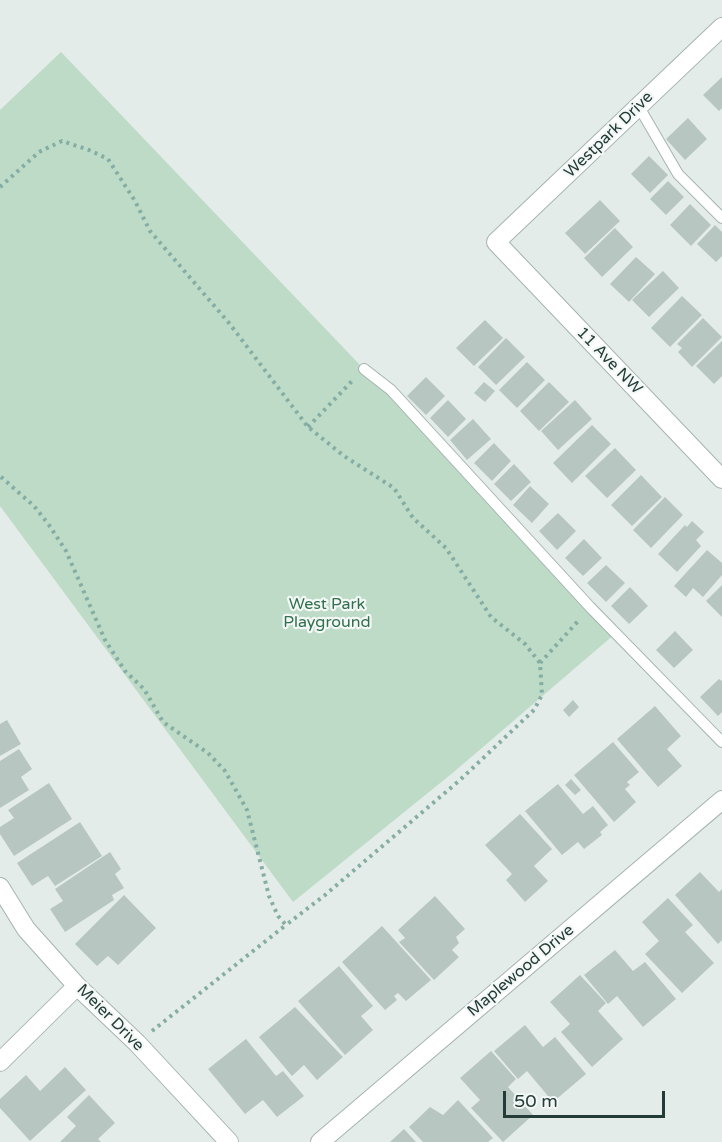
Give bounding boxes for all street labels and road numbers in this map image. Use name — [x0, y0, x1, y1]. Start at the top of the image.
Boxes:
street label: Westpark Drive — [561, 88, 657, 182]
street label: 11 Ave NW — [572, 323, 646, 399]
street label: Maplewood Drive — [464, 921, 578, 1021]
street label: Meier Drive — [72, 980, 148, 1056]

